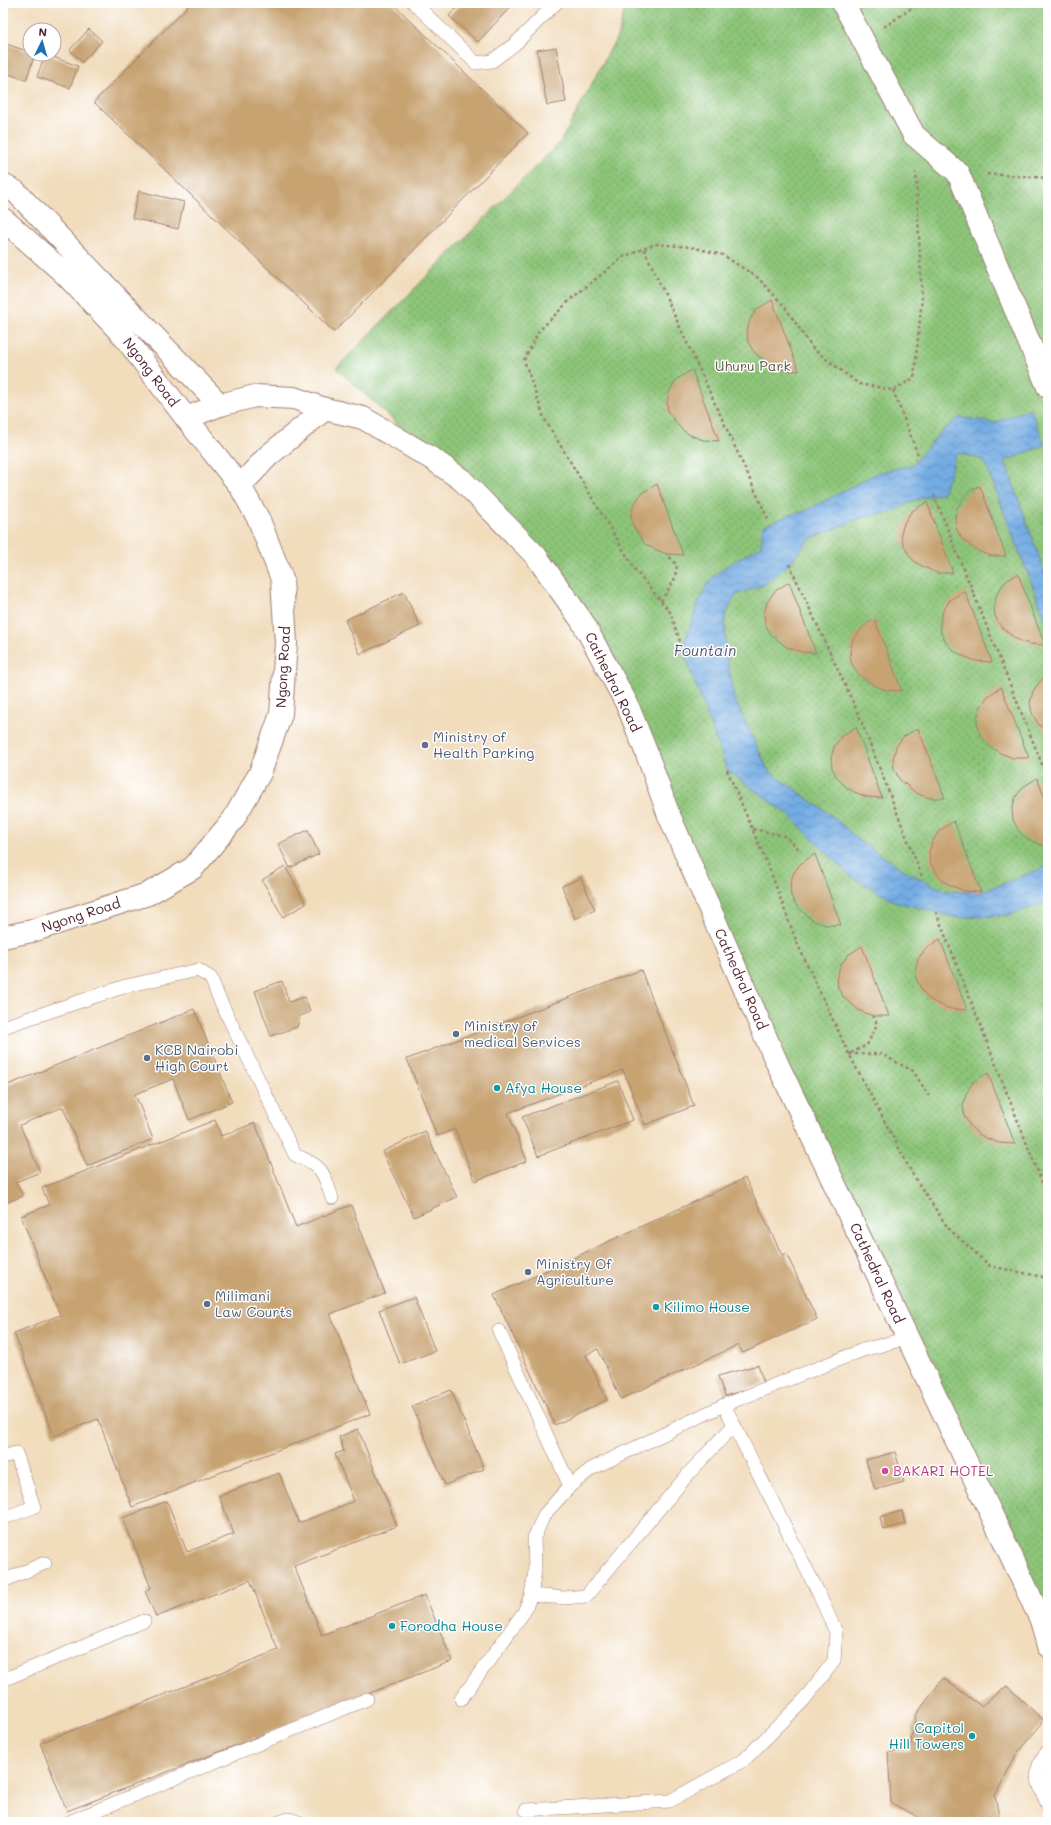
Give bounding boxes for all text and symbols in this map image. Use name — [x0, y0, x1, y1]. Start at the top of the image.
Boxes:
north arrow — [22, 22, 62, 62]
text: N — [38, 24, 48, 39]
street label: Ngong Road — [119, 333, 184, 410]
park label: Uhuru Park — [715, 356, 791, 375]
street label: Ngong Road — [271, 625, 294, 708]
street label: Cathedral Road — [581, 629, 646, 735]
water label: Fountain — [674, 640, 736, 660]
place label: Ministry of Health Parking — [433, 727, 534, 762]
marker: Ministry of Health Parking — [420, 740, 430, 750]
street label: Ngong Road — [39, 893, 123, 936]
street label: Cathedral Road — [711, 925, 772, 1033]
place label: Ministry of medical Services — [464, 1016, 581, 1051]
marker: Ministry of medical Services — [451, 1029, 461, 1039]
place label: KCB Nairobi High Court — [155, 1040, 239, 1075]
marker: KCB Nairobi High Court — [142, 1053, 152, 1063]
place label: Afya House — [505, 1078, 582, 1097]
marker: Afya House — [492, 1083, 502, 1093]
street label: Cathedral Road — [846, 1219, 909, 1326]
place label: Ministry Of Agriculture — [536, 1254, 614, 1289]
marker: Ministry Of Agriculture — [523, 1267, 533, 1277]
place label: Milimani Law Courts — [215, 1286, 292, 1321]
place label: Kilimo House — [664, 1297, 750, 1316]
marker: Milimani Law Courts — [202, 1299, 212, 1309]
marker: Kilimo House — [651, 1302, 661, 1312]
place label: BAKARI HOTEL — [893, 1461, 994, 1480]
marker: BAKARI HOTEL — [880, 1466, 890, 1476]
place label: Forodha House — [400, 1616, 503, 1635]
marker: Forodha House — [387, 1621, 397, 1631]
place label: Capitol Hill Towers — [889, 1718, 964, 1753]
marker: Capitol Hill Towers — [967, 1731, 977, 1741]

